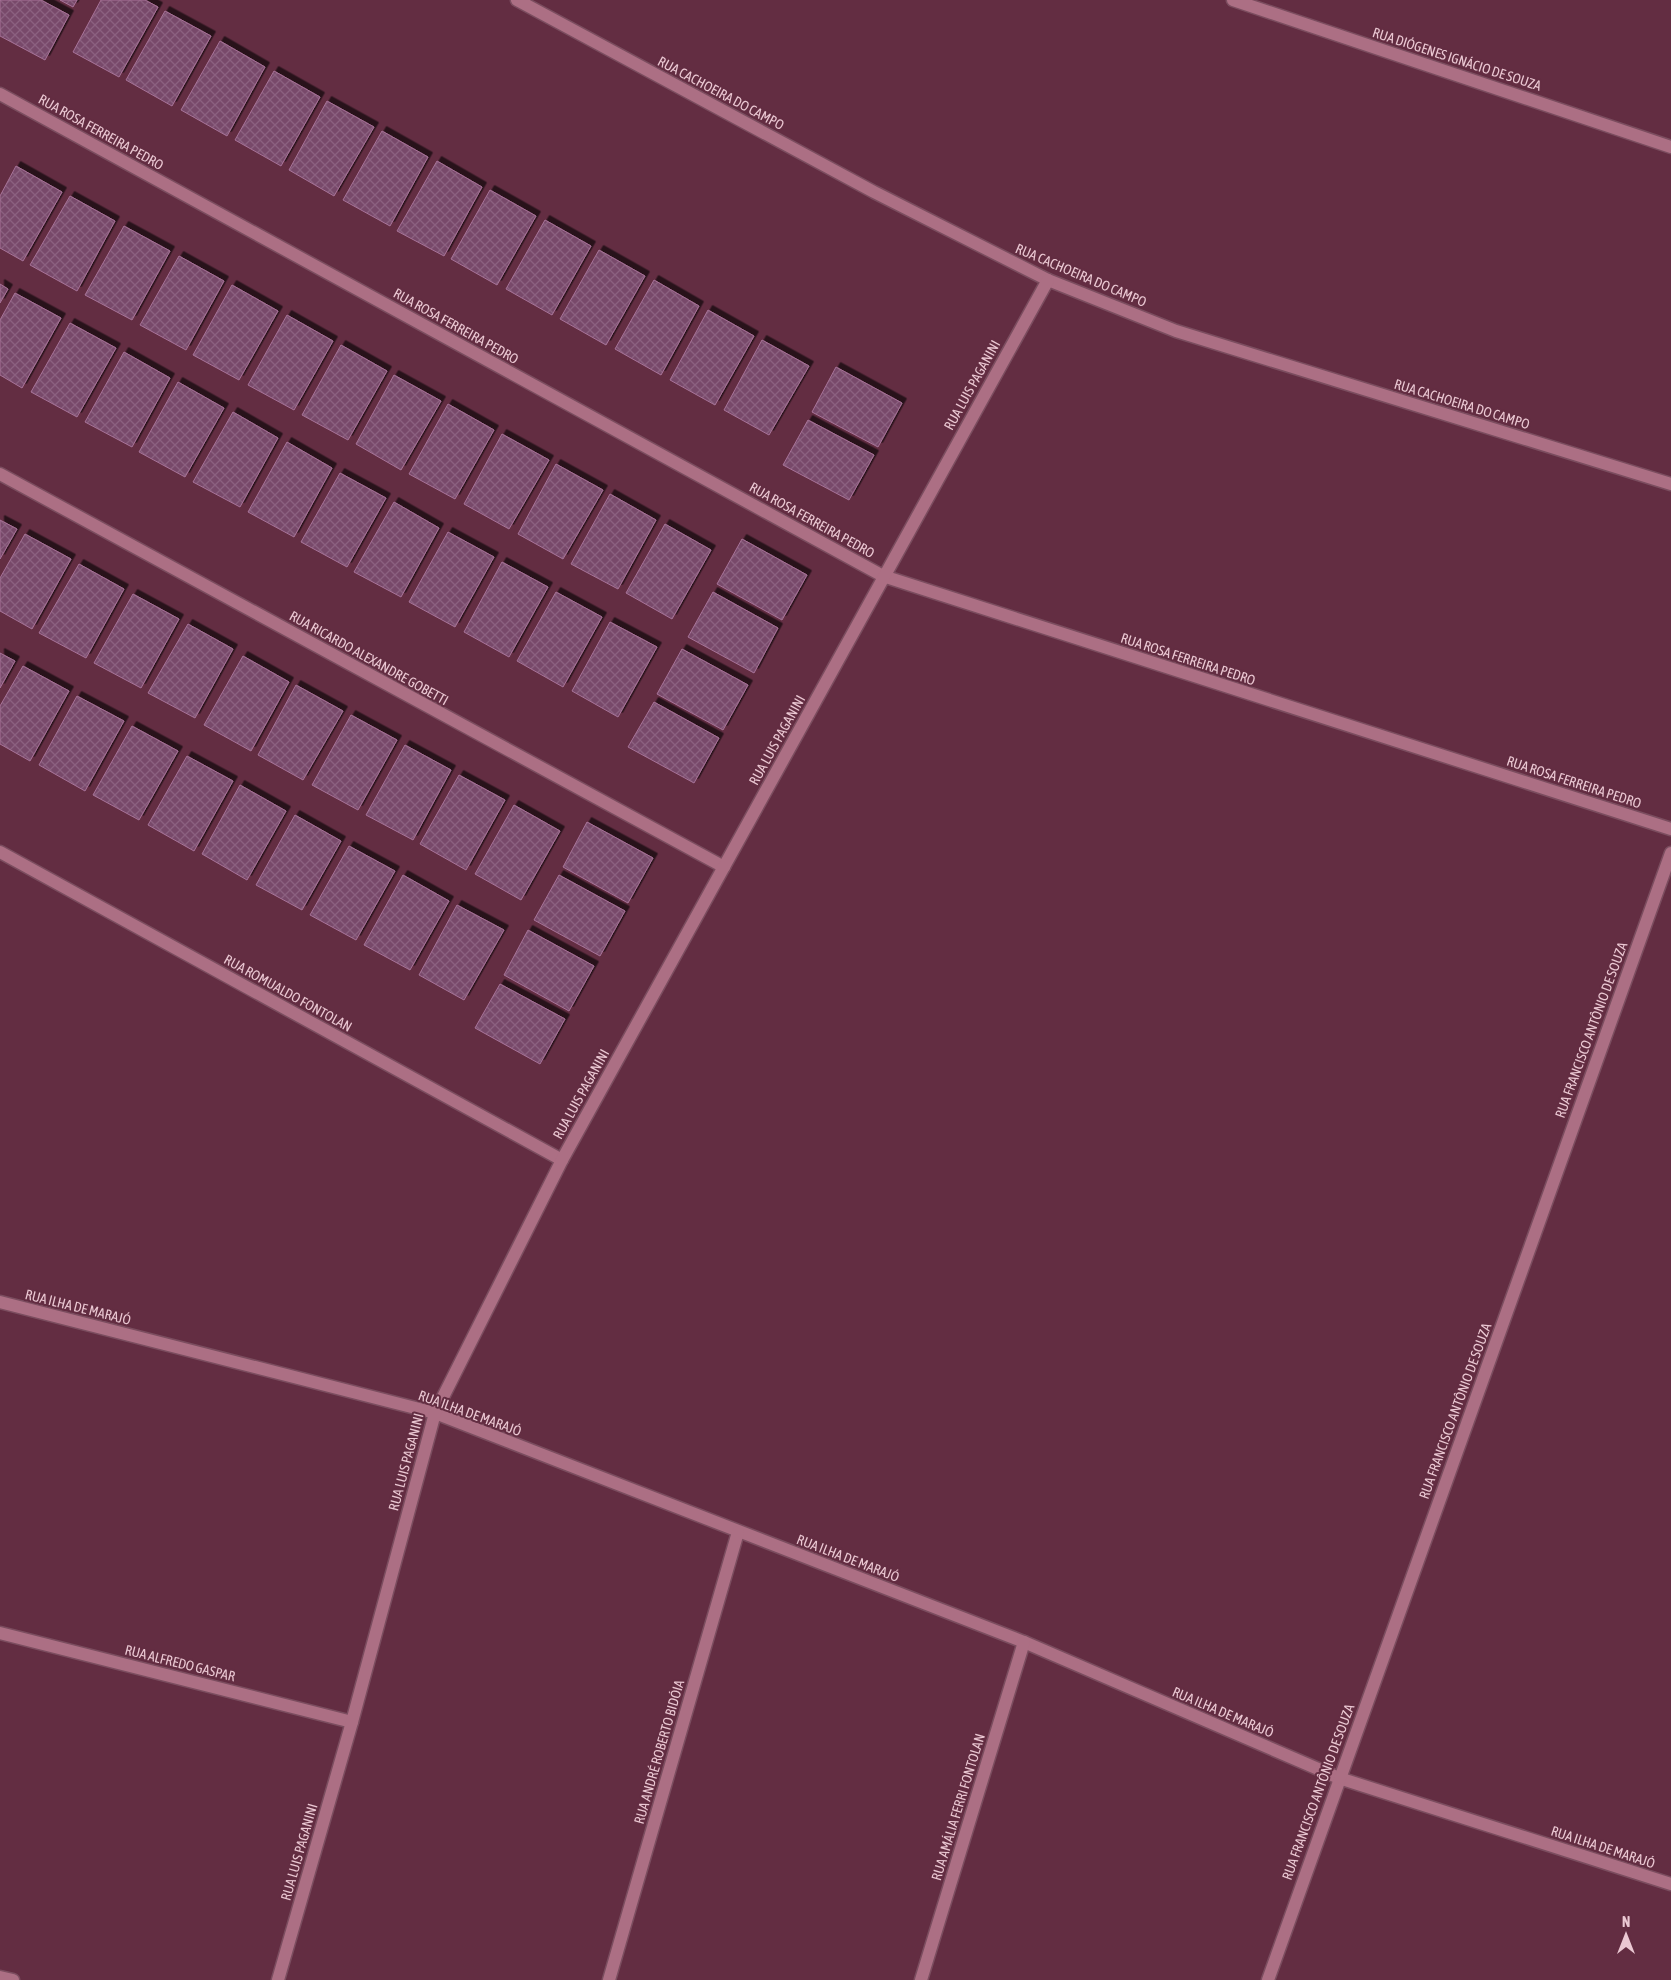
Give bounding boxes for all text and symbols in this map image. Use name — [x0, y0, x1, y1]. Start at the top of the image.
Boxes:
street label: RUA DIÓGENES IGNÁCIO DE SOUZA — [1371, 24, 1543, 94]
street label: RUA CACHOEIRA DO CAMPO — [655, 53, 787, 133]
street label: RUA ROSA FERREIRA PEDRO — [36, 91, 166, 173]
street label: RUA CACHOEIRA DO CAMPO — [1013, 240, 1149, 310]
street label: RUA ROSA FERREIRA PEDRO — [391, 285, 521, 367]
street label: RUA LUIS PAGANINI — [941, 337, 1003, 433]
street label: RUA CACHOEIRA DO CAMPO — [1392, 376, 1532, 432]
street label: RUA ROSA FERREIRA PEDRO — [747, 479, 877, 561]
street label: RUA RICARDO ALEXANDRE GOBETTI — [287, 608, 451, 708]
street label: RUA ROSA FERREIRA PEDRO — [1119, 630, 1257, 688]
street label: RUA LUIS PAGANINI — [746, 692, 808, 788]
street label: RUA ROSA FERREIRA PEDRO — [1505, 753, 1643, 811]
street label: RUA FRANCISCO ANTÔNIO DE SOUZA — [1552, 940, 1630, 1120]
street label: RUA ROMUALDO FONTOLAN — [221, 951, 355, 1035]
street label: RUA LUIS PAGANINI — [550, 1046, 612, 1142]
street label: RUA ILHA DE MARAJÓ — [23, 1286, 133, 1328]
street label: RUA FRANCISCO ANTÔNIO DE SOUZA — [1416, 1321, 1494, 1501]
street label: RUA ILHA DE MARAJÓ — [416, 1387, 524, 1439]
street label: RUA LUIS PAGANINI — [385, 1412, 427, 1512]
street label: RUA ILHA DE MARAJÓ — [795, 1531, 901, 1585]
street label: RUA ALFREDO GASPAR — [123, 1642, 237, 1684]
street label: RUA ANDRÉ ROBERTO BIDÓIA — [631, 1678, 687, 1826]
street label: RUA ILHA DE MARAJÓ — [1170, 1683, 1276, 1741]
street label: RUA FRANCISCO ANTÔNIO DE SOUZA — [1279, 1702, 1357, 1882]
street label: RUA AMÁLIA FERRI FONTOLAN — [928, 1732, 988, 1882]
street label: RUA LUIS PAGANINI — [278, 1802, 320, 1902]
street label: RUA ILHA DE MARAJÓ — [1549, 1823, 1657, 1871]
north arrow — [1601, 1910, 1651, 1960]
text: N — [1622, 1914, 1630, 1930]

